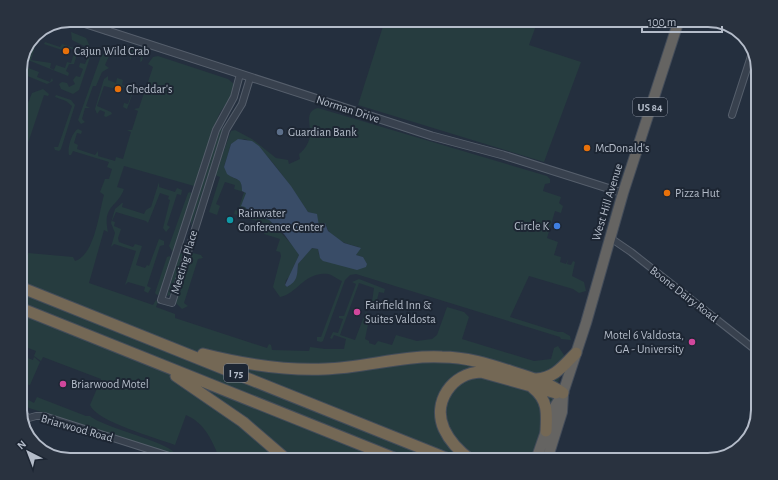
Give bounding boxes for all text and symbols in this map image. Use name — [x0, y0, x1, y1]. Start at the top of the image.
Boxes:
scale bar — [642, 8, 722, 34]
text: 100 m — [648, 16, 676, 28]
place label: Cajun Wild Crab — [74, 45, 149, 58]
marker: Cajun Wild Crab — [61, 46, 71, 56]
place label: Cheddar's — [126, 83, 172, 95]
marker: Cheddar's — [113, 84, 123, 94]
street label: Norman Drive — [315, 93, 381, 125]
road number: US 84 — [633, 98, 667, 116]
place label: Guardian Bank — [288, 126, 357, 138]
marker: Guardian Bank — [275, 127, 285, 137]
place label: McDonald's — [595, 142, 649, 154]
marker: McDonald's — [582, 143, 592, 153]
street label: West Hill Avenue — [590, 162, 624, 242]
place label: Pizza Hut — [675, 187, 720, 199]
marker: Pizza Hut — [662, 188, 672, 198]
place label: Rainwater Conference Center — [238, 207, 323, 233]
marker: Rainwater Conference Center — [225, 215, 235, 225]
place label: Circle K — [514, 220, 549, 232]
marker: Circle K — [552, 221, 562, 231]
street label: Meeting Place — [169, 229, 199, 295]
street label: Boone Dairy Road — [647, 264, 720, 325]
place label: Fairfield Inn & Suites Valdosta — [365, 299, 436, 325]
marker: Fairfield Inn & Suites Valdosta — [352, 307, 362, 317]
place label: Motel 6 Valdosta, GA - University — [604, 329, 684, 356]
marker: Motel 6 Valdosta, GA - University — [687, 337, 697, 347]
road number: I 75 — [224, 364, 248, 382]
place label: Briarwood Motel — [71, 378, 149, 390]
marker: Briarwood Motel — [58, 379, 68, 389]
street label: Briarwood Road — [40, 412, 114, 444]
north arrow — [8, 432, 48, 472]
text: N — [15, 438, 28, 452]

